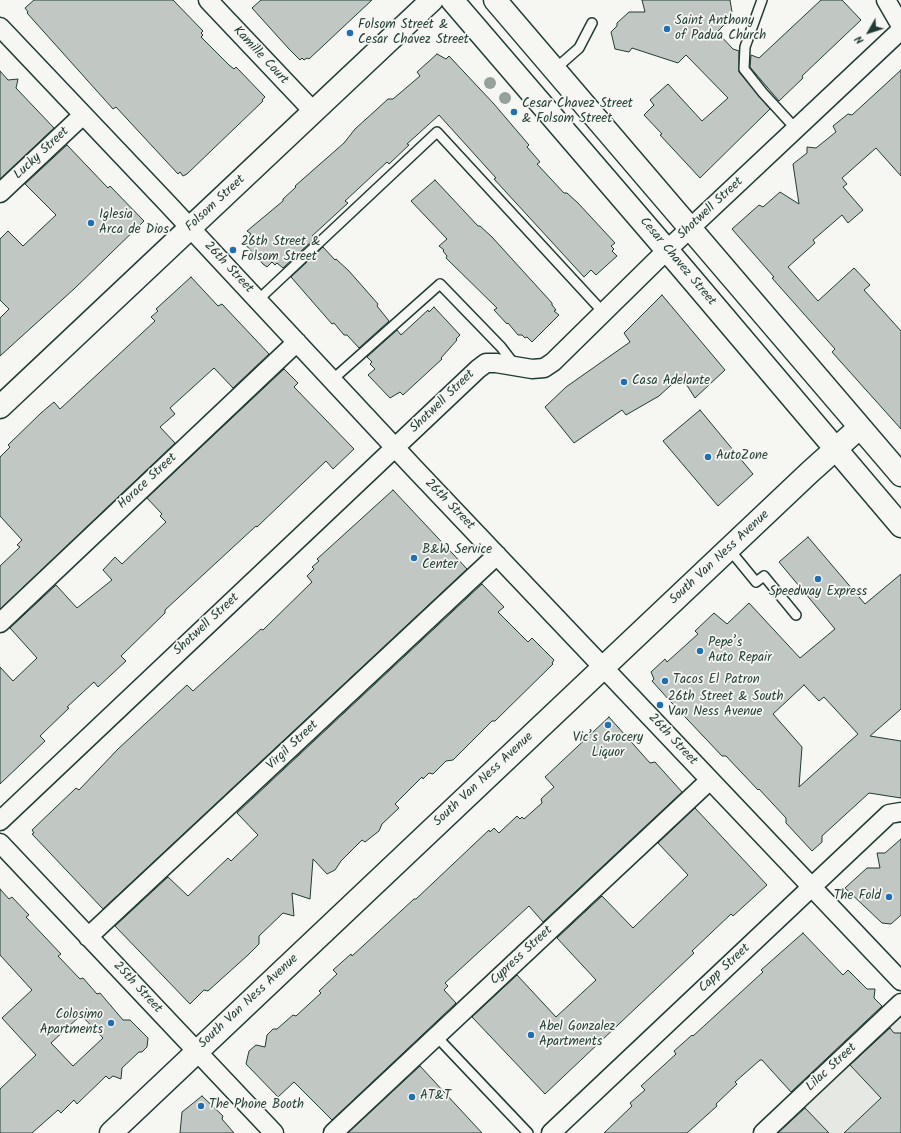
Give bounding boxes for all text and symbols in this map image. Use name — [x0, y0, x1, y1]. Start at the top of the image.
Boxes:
north arrow — [849, 12, 889, 52]
place label: Saint Anthony of Padua Church — [675, 14, 766, 45]
place label: Folsom Street & Cesar Chavez Street — [358, 18, 469, 49]
street label: Kamille Court — [229, 24, 291, 88]
marker: Saint Anthony of Padua Church — [662, 24, 672, 34]
marker: Folsom Street & Cesar Chavez Street — [345, 28, 355, 38]
text: N — [850, 31, 869, 48]
place label: Cesar Chavez Street & Folsom Street — [522, 97, 633, 128]
marker: Cesar Chavez Street & Folsom Street — [509, 107, 519, 117]
street label: Lucky Street — [11, 125, 73, 183]
street label: Folsom Street — [183, 172, 249, 236]
street label: Shotwell Street — [675, 175, 747, 243]
place label: Iglesia Arca de Dios — [99, 208, 169, 239]
street label: Cesar Chavez Street — [635, 215, 719, 309]
marker: Iglesia Arca de Dios — [86, 218, 96, 228]
place label: 26th Street & Folsom Street — [241, 235, 320, 266]
street label: 26th Street — [200, 239, 256, 297]
marker: 26th Street & Folsom Street — [228, 245, 238, 255]
street label: Shotwell Street — [407, 367, 479, 437]
place label: Casa Adelante — [632, 374, 710, 390]
marker: Casa Adelante — [619, 377, 629, 387]
place label: AutoZone — [716, 449, 768, 465]
street label: Horace Street — [115, 451, 181, 513]
marker: AutoZone — [703, 452, 713, 462]
street label: 26th Street — [421, 476, 477, 534]
street label: South Van Ness Avenue — [667, 508, 773, 608]
place label: B&W Service Center — [422, 543, 492, 574]
marker: B&W Service Center — [409, 553, 419, 563]
marker: Speedway Express — [813, 574, 823, 584]
place label: Speedway Express — [769, 585, 867, 601]
street label: Shotwell Street — [171, 591, 243, 659]
place label: Pepe’s Auto Repair — [708, 636, 771, 667]
marker: Pepe’s Auto Repair — [695, 646, 705, 656]
place label: Tacos El Patron — [673, 673, 760, 689]
marker: Tacos El Patron — [660, 676, 670, 686]
place label: 26th Street & South Van Ness Avenue — [668, 690, 784, 721]
marker: 26th Street & South Van Ness Avenue — [655, 700, 665, 710]
street label: 26th Street — [644, 711, 700, 769]
street label: Virgil Street — [264, 718, 322, 774]
marker: Vic’s Grocery Liquor — [603, 720, 613, 730]
street label: South Van Ness Avenue — [431, 730, 537, 830]
place label: Vic’s Grocery Liquor — [573, 731, 643, 762]
place label: The Fold — [834, 889, 881, 905]
marker: The Fold — [884, 892, 894, 902]
street label: Cypress Street — [488, 923, 556, 989]
street label: Capp Street — [696, 941, 754, 997]
street label: South Van Ness Avenue — [196, 952, 302, 1052]
street label: 25th Street — [109, 959, 165, 1017]
place label: Colosimo Apartments — [40, 1008, 103, 1039]
marker: Colosimo Apartments — [106, 1018, 116, 1028]
place label: Abel Gonzalez Apartments — [539, 1020, 615, 1051]
marker: Abel Gonzalez Apartments — [526, 1030, 536, 1040]
street label: Lilac Street — [803, 1041, 861, 1095]
place label: AT&T — [420, 1089, 451, 1105]
marker: AT&T — [407, 1092, 417, 1102]
place label: The Phone Booth — [209, 1098, 304, 1114]
marker: The Phone Booth — [196, 1101, 206, 1111]

